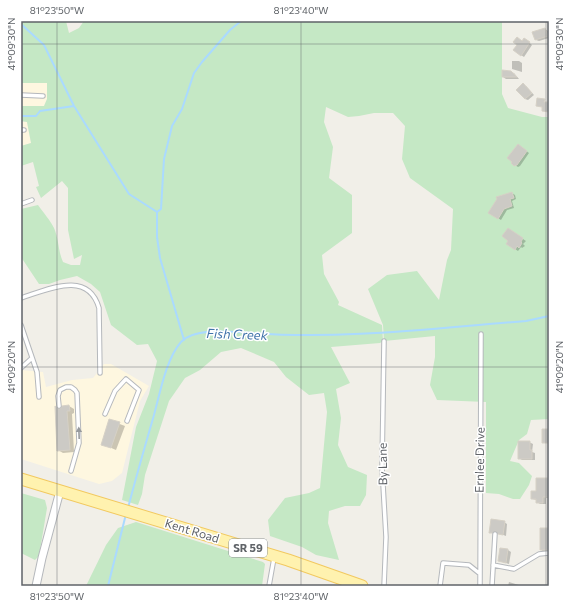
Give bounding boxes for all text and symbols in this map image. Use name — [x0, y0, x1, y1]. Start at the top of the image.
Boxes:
text: 81°23'50"W — [30, 4, 84, 16]
text: 81°23'40"W — [274, 4, 328, 16]
text: 41°09'30"N — [5, 18, 17, 70]
text: 41°09'30"N — [553, 18, 565, 70]
water label: Fish Creek — [206, 325, 269, 343]
text: 41°09'20"N — [5, 341, 17, 393]
text: 41°09'20"N — [553, 341, 565, 393]
one-way arrow — [76, 426, 82, 439]
street label: Ernlee Drive — [471, 427, 487, 493]
street label: By Lane — [375, 443, 389, 485]
street label: Kent Road — [163, 515, 221, 545]
road number: SR 59 — [229, 539, 267, 557]
text: 81°23'50"W — [30, 590, 84, 602]
text: 81°23'40"W — [274, 590, 328, 602]

